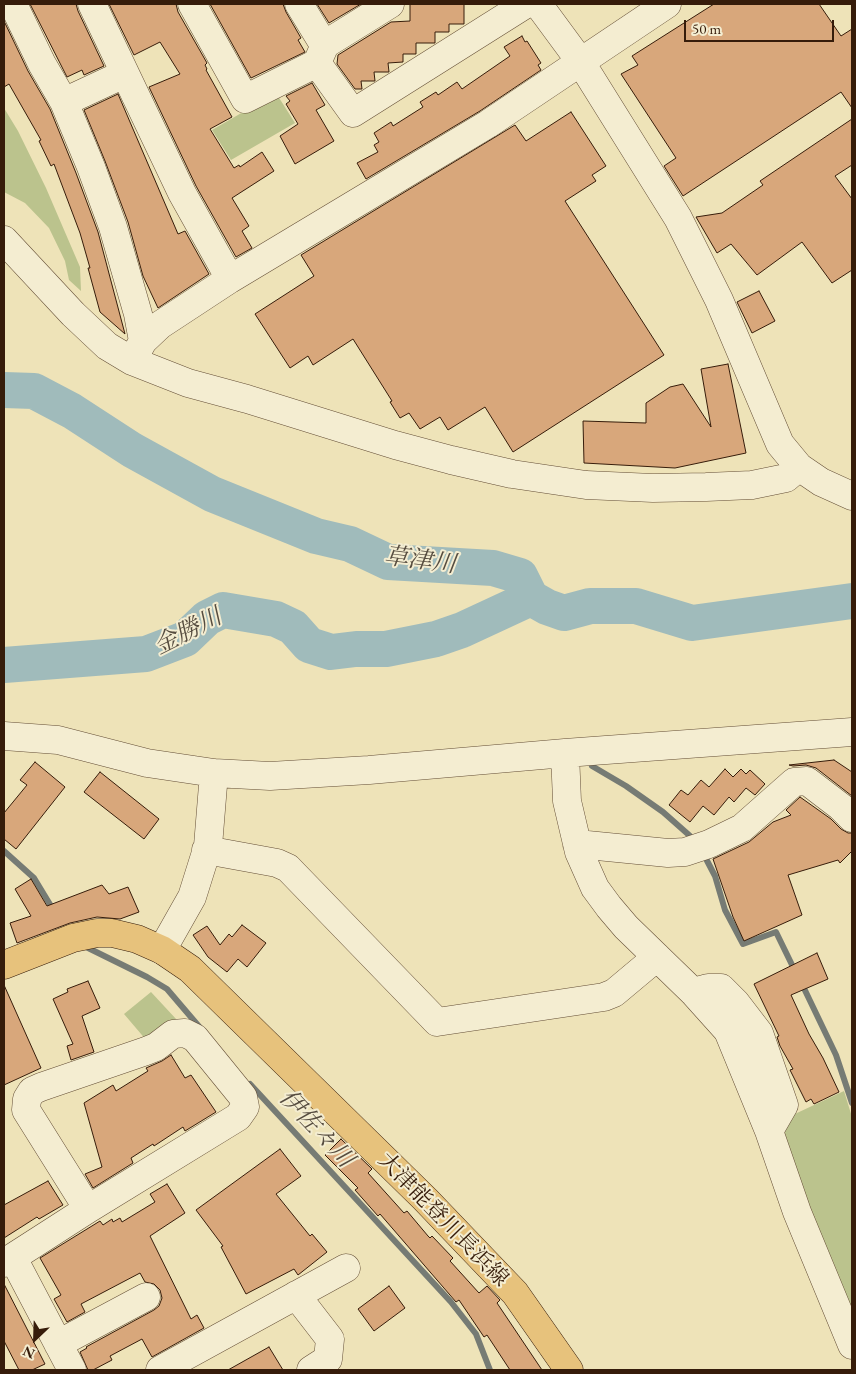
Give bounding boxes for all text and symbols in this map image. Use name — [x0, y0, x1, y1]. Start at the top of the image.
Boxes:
scale bar — [686, 10, 836, 42]
text: 50 m — [692, 19, 721, 38]
water label: 草津川 — [383, 542, 457, 580]
water label: 金勝川 — [149, 603, 227, 661]
water label: 伊佐々川 — [273, 1084, 359, 1174]
street label: 大津能登川長浜線 — [372, 1148, 514, 1292]
north arrow — [10, 1314, 60, 1364]
text: N — [20, 1342, 38, 1363]

